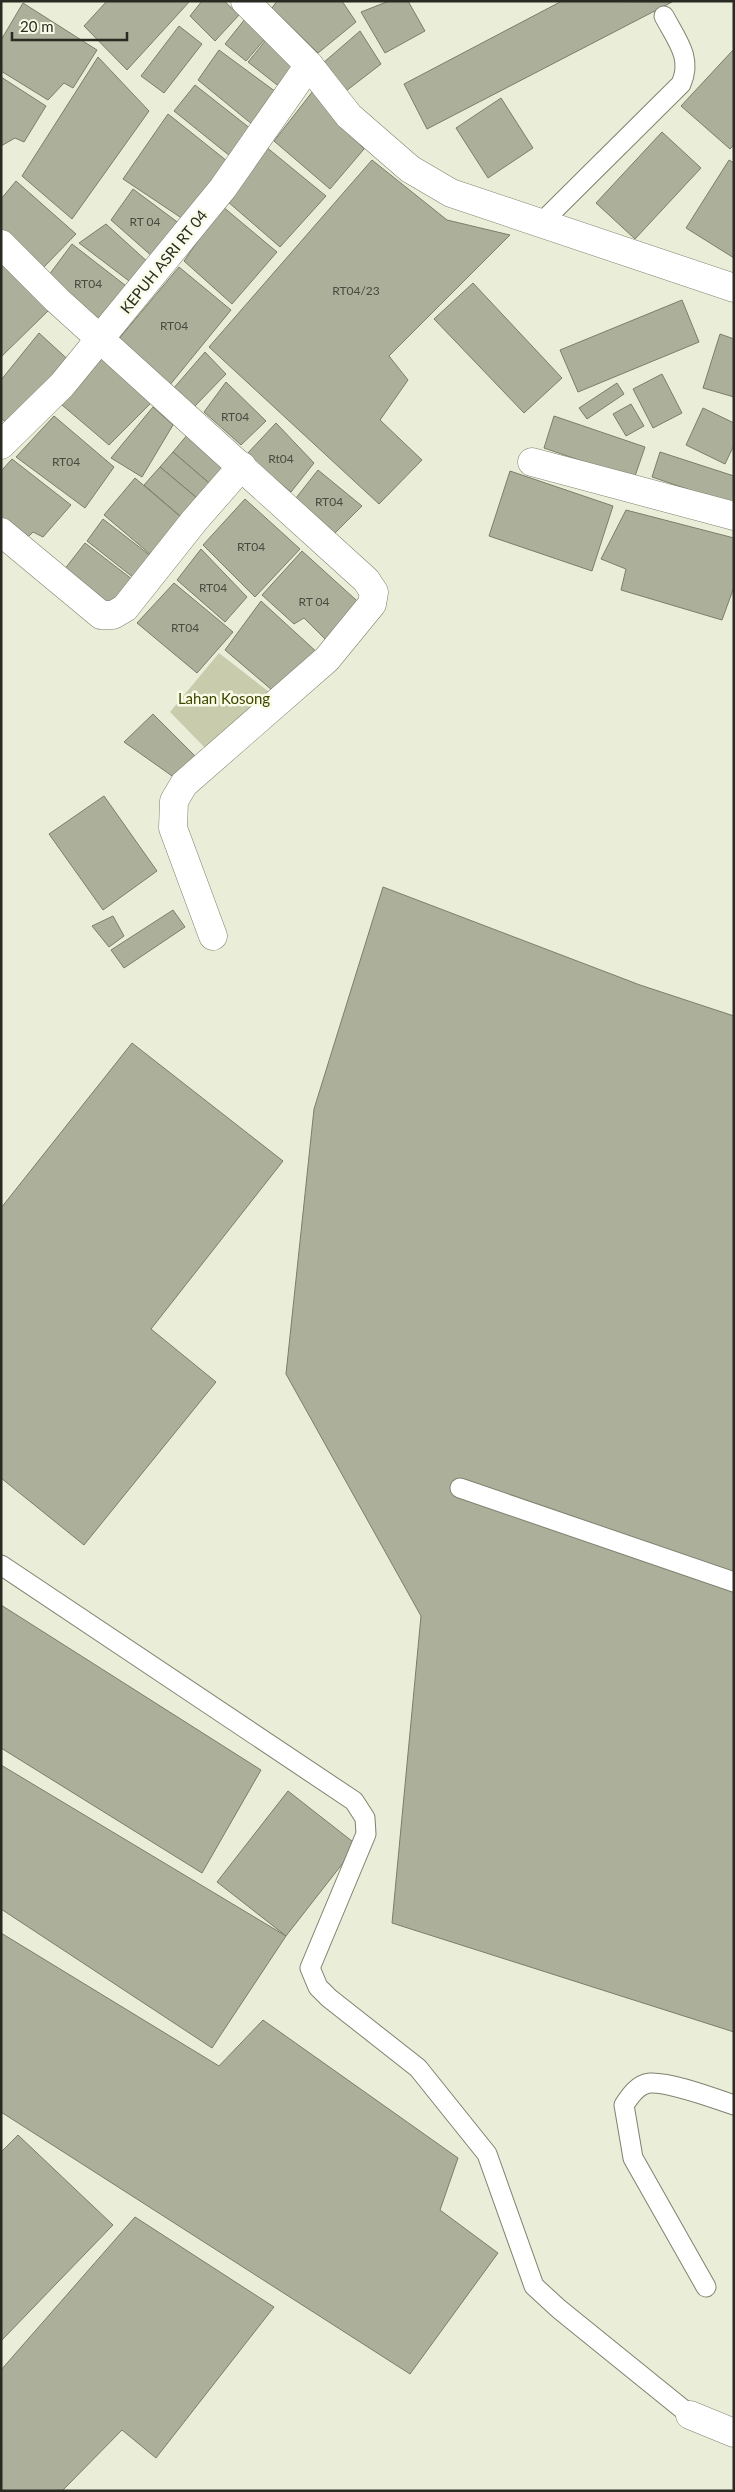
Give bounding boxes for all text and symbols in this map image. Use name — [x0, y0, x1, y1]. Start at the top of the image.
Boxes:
scale bar — [12, 10, 128, 42]
text: 20 m — [20, 17, 54, 35]
street label: KEPUH ASRI RT 04 — [116, 206, 211, 317]
house number: RT 04 — [130, 214, 161, 229]
house number: RT04 — [74, 276, 102, 291]
house number: RT04/23 — [332, 283, 380, 298]
house number: RT04 — [160, 318, 188, 333]
house number: RT04 — [221, 409, 249, 424]
house number: Rt04 — [268, 451, 294, 466]
house number: RT04 — [52, 454, 80, 469]
house number: RT04 — [315, 494, 343, 509]
house number: RT04 — [237, 539, 265, 554]
house number: RT04 — [199, 580, 227, 595]
house number: RT 04 — [299, 594, 330, 609]
house number: RT04 — [171, 620, 199, 635]
park label: Lahan Kosong — [178, 689, 270, 707]

